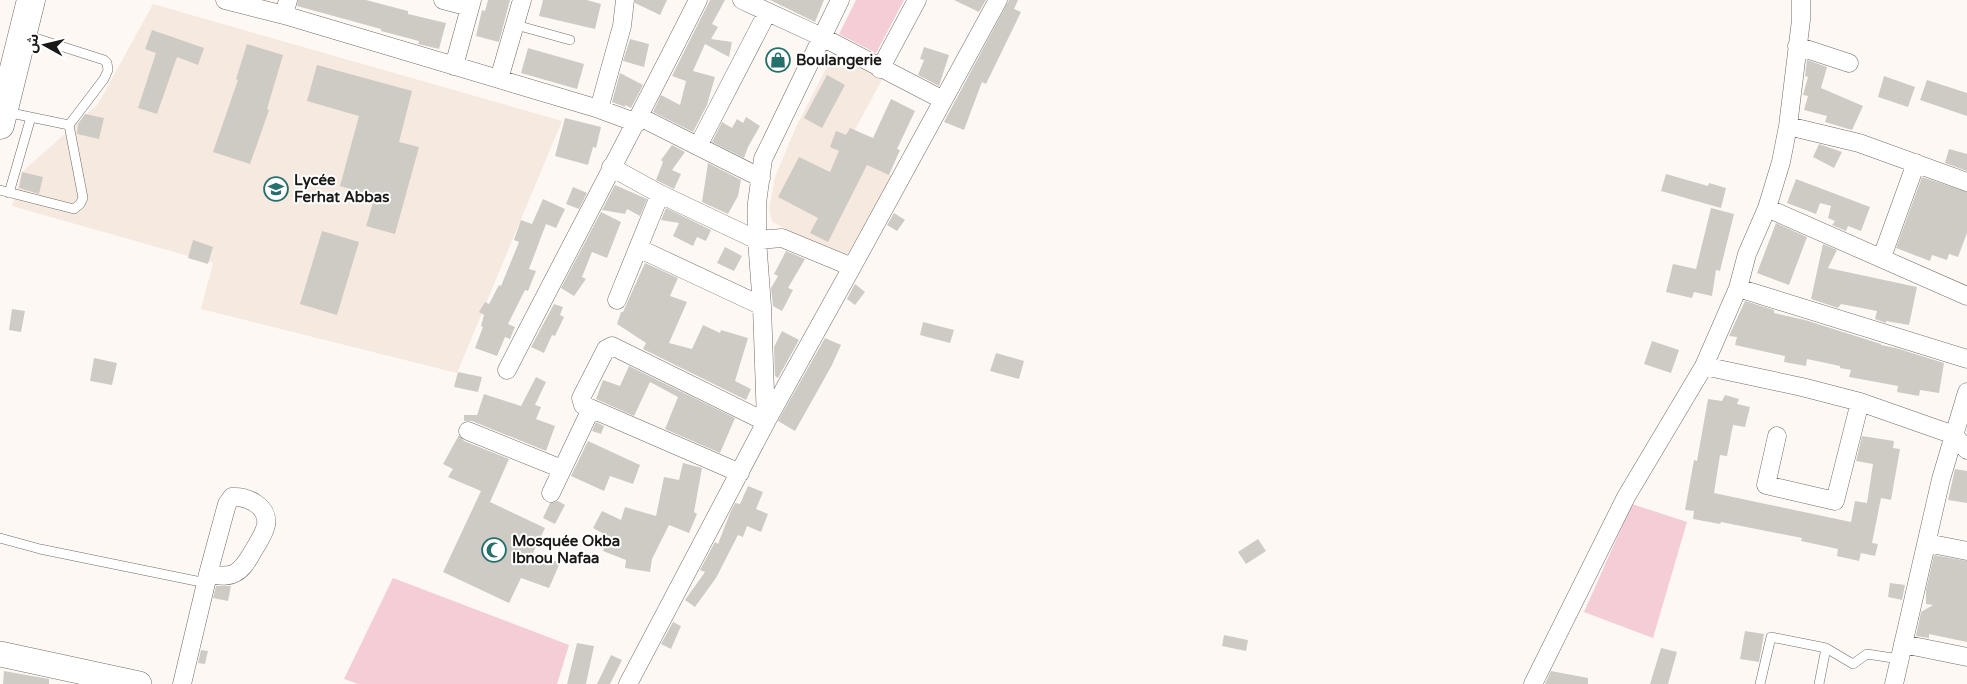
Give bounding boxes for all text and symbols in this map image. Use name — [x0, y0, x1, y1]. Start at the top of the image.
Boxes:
north arrow — [20, 20, 70, 70]
text: ش — [23, 33, 42, 54]
shop icon: Boulangerie — [765, 47, 791, 73]
place label: Boulangerie — [796, 51, 882, 70]
place label: Lycée Ferhat Abbas — [294, 171, 389, 206]
school or university icon: Lycée Ferhat Abbas — [263, 176, 289, 202]
place label: Mosquée Okba Ibnou Nafaa — [512, 532, 620, 567]
mosque icon: Mosquée Okba Ibnou Nafaa — [481, 537, 507, 563]

